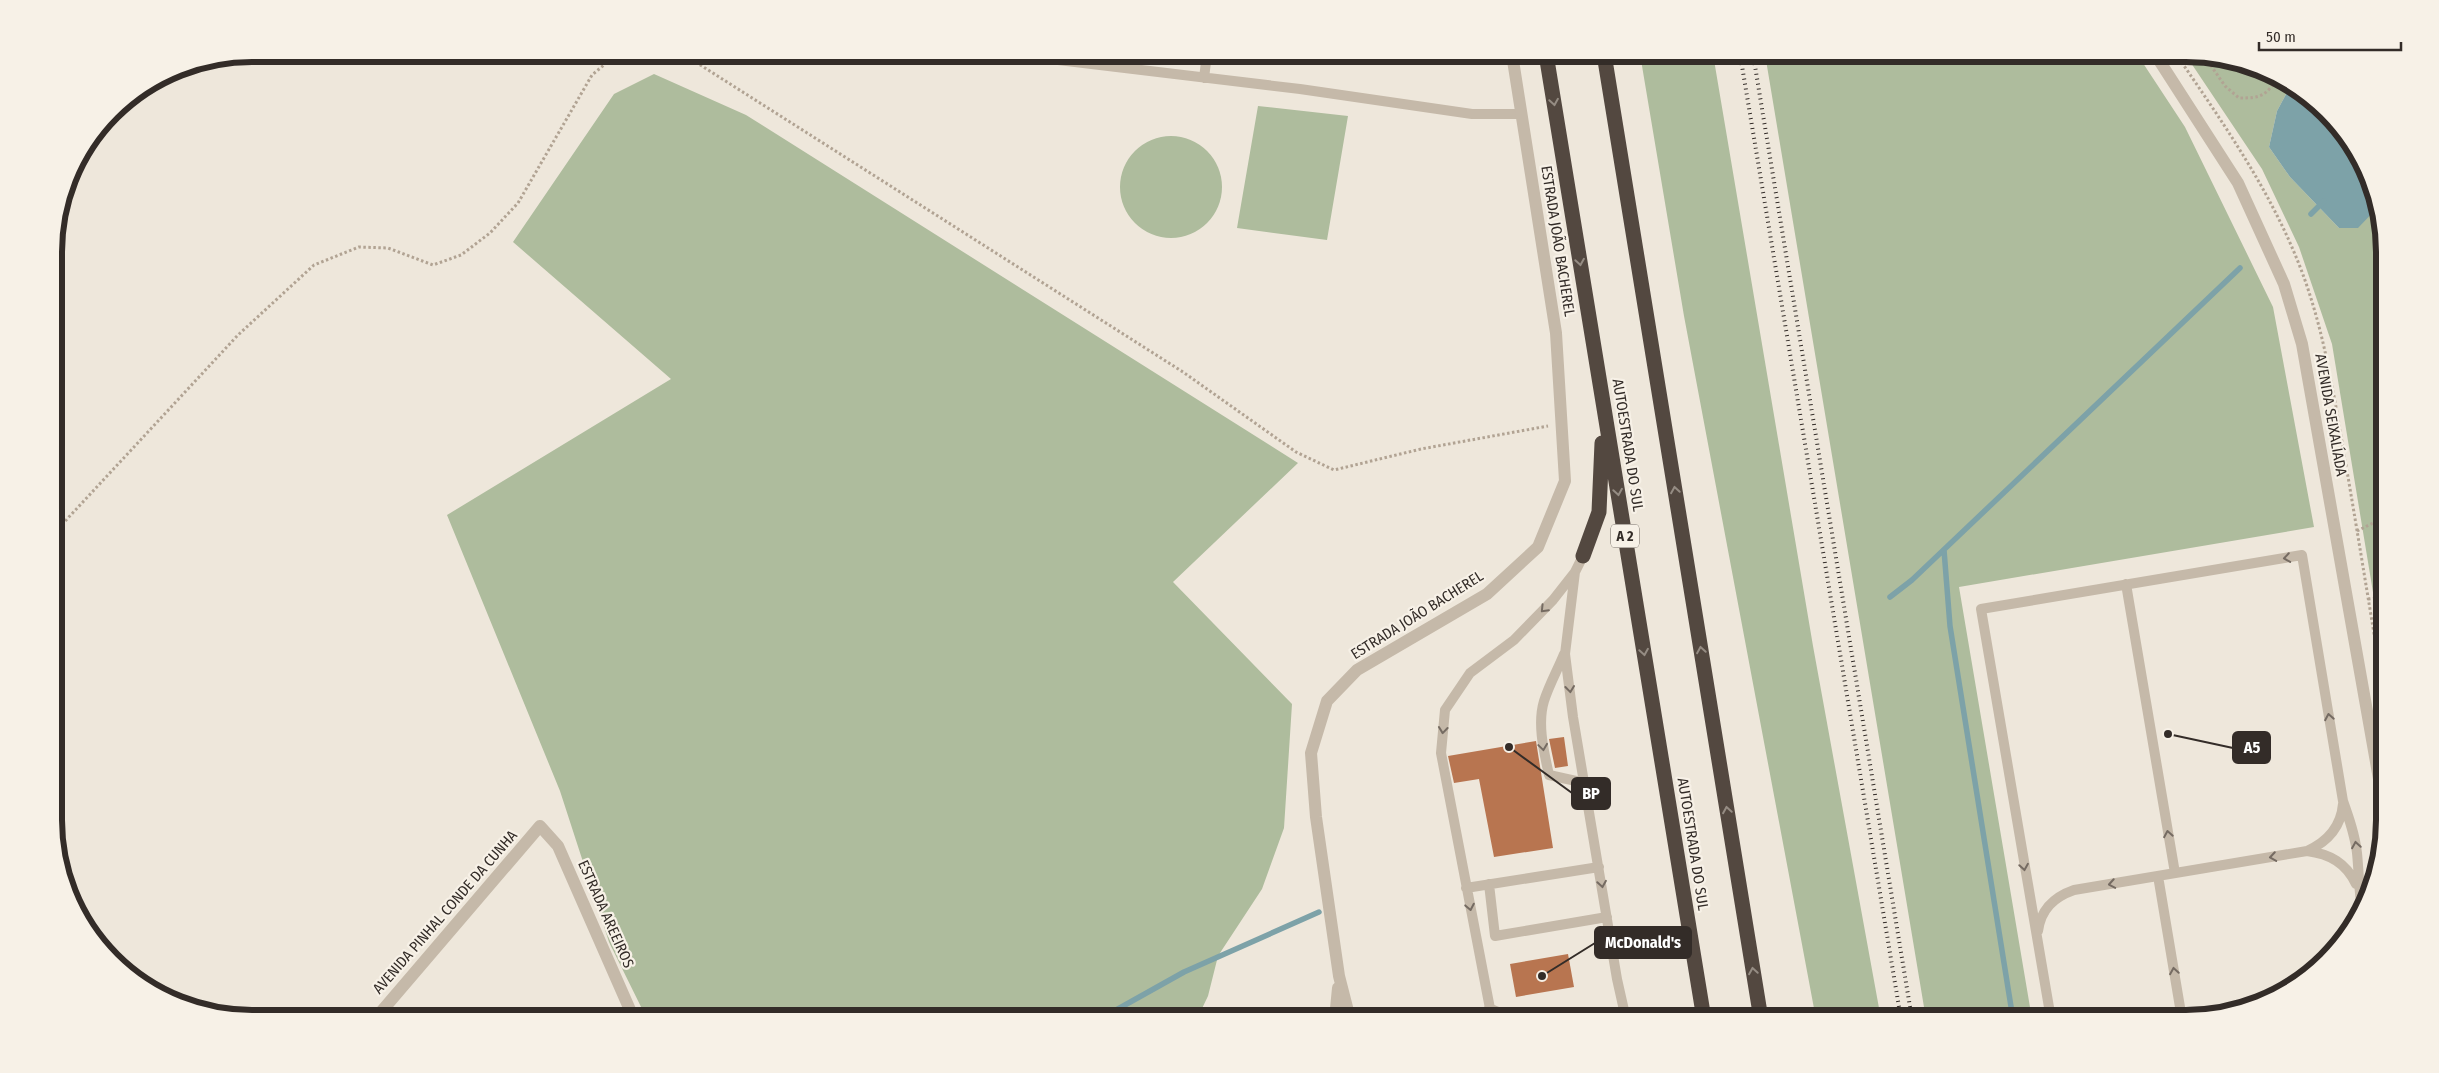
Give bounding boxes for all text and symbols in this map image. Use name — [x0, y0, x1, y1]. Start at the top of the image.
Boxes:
scale bar — [2259, 20, 2402, 52]
text: 50 m — [2266, 28, 2296, 46]
one-way arrow — [1548, 97, 1558, 106]
street label: ESTRADA JOÃO BACHEREL — [1537, 164, 1579, 318]
one-way arrow — [1574, 259, 1585, 267]
street label: AVENIDA SEIXALÍADA — [2311, 352, 2351, 478]
street label: AUTOESTRADA DO SUL — [1609, 377, 1647, 513]
one-way arrow — [1670, 485, 1680, 494]
one-way arrow — [1612, 487, 1622, 496]
road number: A 2 — [1611, 524, 1639, 548]
one-way arrow — [2282, 552, 2291, 562]
street label: ESTRADA JOÃO BACHEREL — [1348, 567, 1487, 663]
one-way arrow — [1541, 604, 1550, 613]
one-way arrow — [1696, 646, 1707, 654]
one-way arrow — [1638, 648, 1648, 656]
one-way arrow — [1564, 685, 1574, 694]
one-way arrow — [2324, 713, 2335, 721]
one-way arrow — [1438, 726, 1449, 734]
callout: A5 — [2233, 732, 2270, 763]
text: A5 — [2243, 738, 2260, 757]
one-way arrow — [1538, 743, 1548, 752]
street label: AUTOESTRADA DO SUL — [1674, 776, 1712, 912]
callout: BP — [1572, 778, 1610, 809]
text: BP — [1582, 784, 1600, 803]
one-way arrow — [1723, 806, 1733, 815]
street label: AVENIDA PINHAL CONDE DA CUNHA — [369, 826, 521, 997]
one-way arrow — [2164, 830, 2174, 839]
one-way arrow — [2351, 841, 2361, 850]
one-way arrow — [2268, 851, 2276, 862]
street label: ESTRADA AREEIROS — [574, 857, 638, 971]
one-way arrow — [2019, 863, 2029, 872]
one-way arrow — [2108, 878, 2117, 888]
one-way arrow — [1596, 880, 1607, 888]
one-way arrow — [1464, 903, 1474, 911]
callout: McDonald's — [1595, 927, 1691, 958]
text: McDonald's — [1605, 933, 1681, 952]
one-way arrow — [1749, 966, 1759, 975]
one-way arrow — [2169, 966, 2179, 975]

